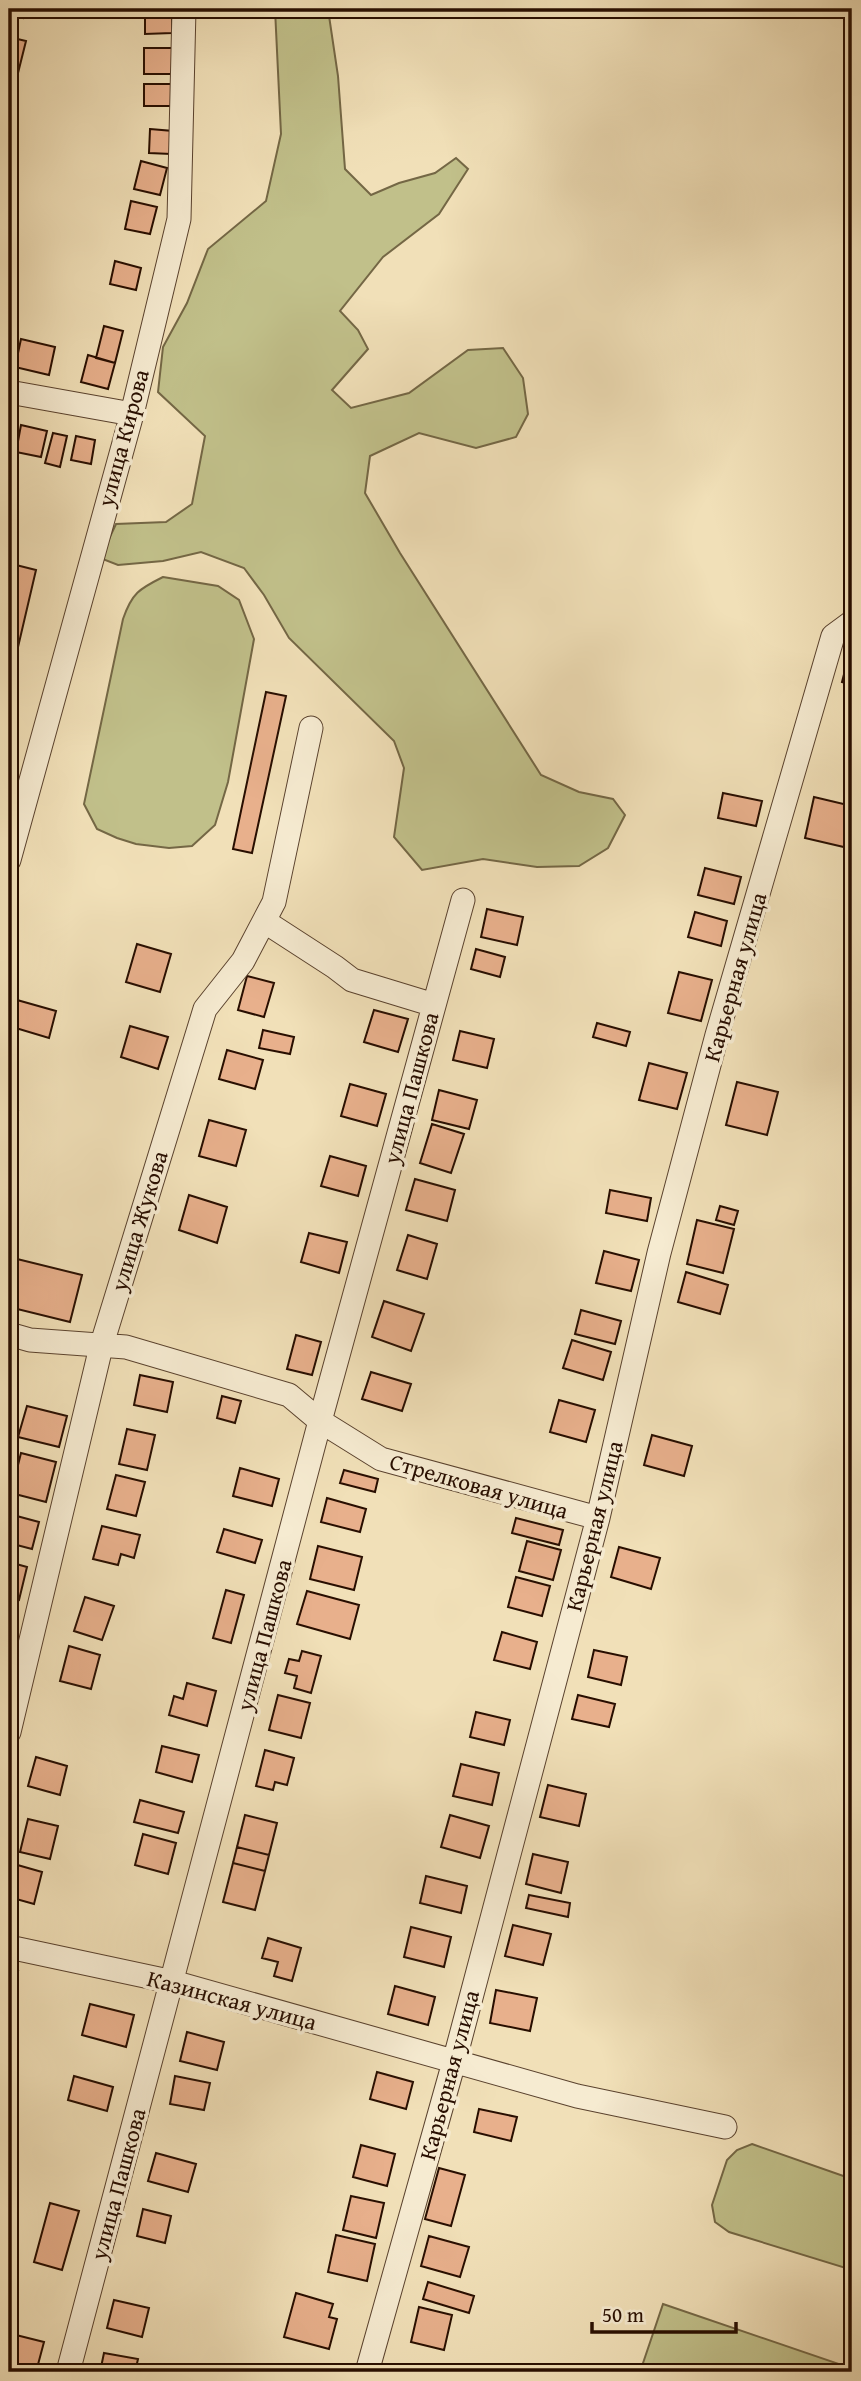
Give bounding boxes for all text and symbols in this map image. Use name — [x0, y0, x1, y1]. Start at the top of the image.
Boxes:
street label: улица Кирова — [88, 365, 157, 511]
street label: Карьерная улица — [695, 888, 774, 1065]
street label: улица Пашкова — [374, 1008, 447, 1169]
street label: улица Жукова — [101, 1147, 176, 1296]
street label: Карьерная улица — [556, 1437, 631, 1615]
street label: Стрелковая улица — [386, 1444, 572, 1527]
street label: улица Пашкова — [227, 1555, 300, 1716]
street label: Казинская улица — [144, 1961, 321, 2038]
street label: Карьерная улица — [410, 1986, 487, 2163]
street label: улица Пашкова — [81, 2104, 154, 2265]
scale bar — [592, 2290, 735, 2334]
text: 50 m — [602, 2299, 644, 2330]

